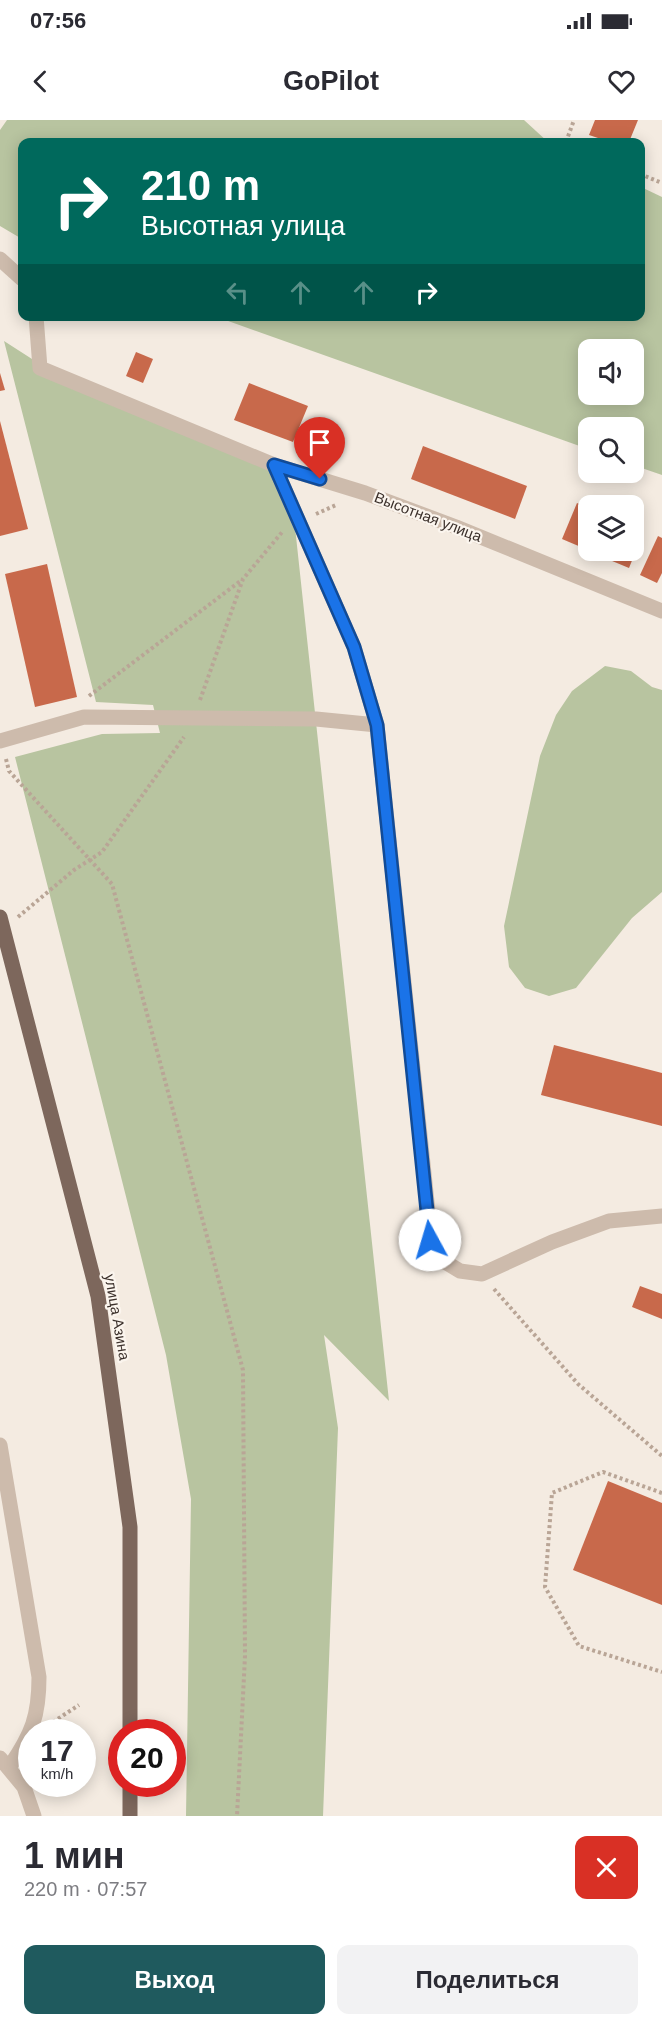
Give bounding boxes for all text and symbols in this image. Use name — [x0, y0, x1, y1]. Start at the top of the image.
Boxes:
text: 07:56 — [30, 8, 86, 33]
icon: back — [24, 65, 57, 98]
icon: heart — [605, 65, 638, 98]
text: GoPilot — [283, 66, 379, 96]
icon: right — [42, 162, 120, 240]
text: 210 m — [141, 162, 260, 209]
text: Высотная улица — [141, 211, 345, 241]
icon: left — [221, 276, 254, 309]
icon: ahead — [284, 276, 317, 309]
icon: ahead — [347, 276, 380, 309]
icon: right — [410, 276, 443, 309]
map controls — [578, 339, 644, 561]
button: sound — [578, 339, 644, 405]
pin — [294, 417, 345, 479]
button: search — [578, 417, 644, 483]
icon: arrive — [303, 426, 336, 459]
street label: Высотная улица — [372, 488, 485, 545]
button: layers — [578, 495, 644, 561]
position arrow — [398, 1208, 462, 1272]
street label: улица Азина — [102, 1272, 134, 1362]
speed limit sign: 20 — [108, 1719, 186, 1797]
text: 17 — [40, 1734, 74, 1767]
text: km/h — [41, 1765, 73, 1782]
text: 1 мин — [24, 1835, 125, 1876]
button: close — [575, 1836, 638, 1899]
text: 220 m · 07:57 — [24, 1878, 147, 1900]
button: Выход — [24, 1945, 325, 2014]
button: Поделиться — [337, 1945, 638, 2014]

